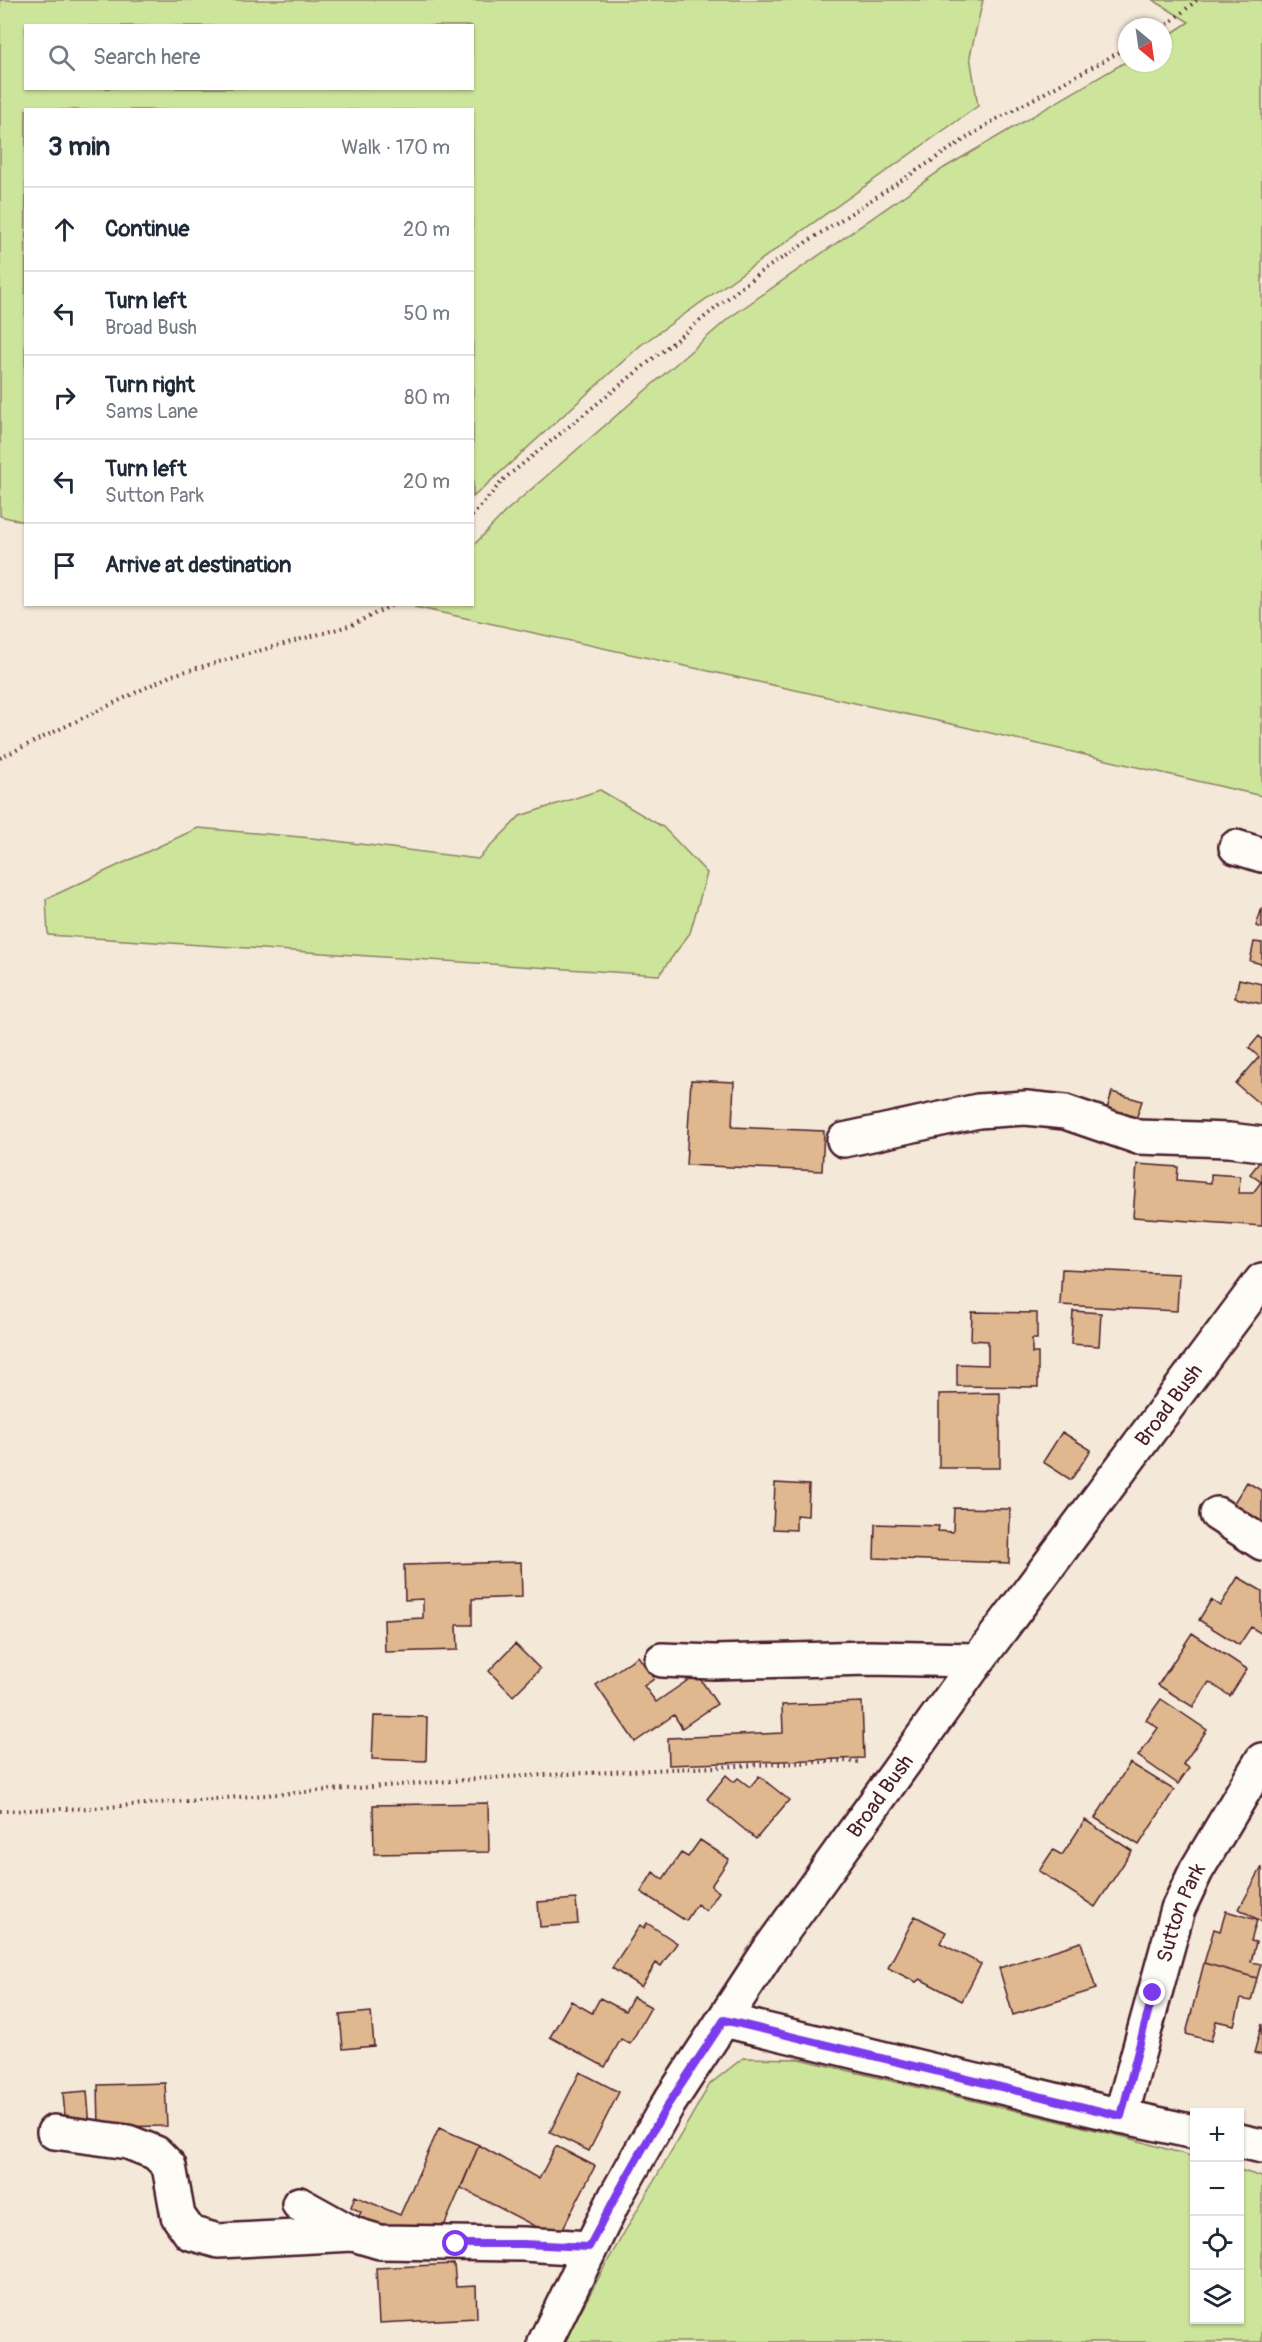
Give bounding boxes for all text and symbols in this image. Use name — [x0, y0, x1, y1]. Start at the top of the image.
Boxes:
north arrow — [1118, 18, 1172, 72]
search box — [24, 24, 474, 90]
icon: search — [45, 41, 78, 74]
text: Search here — [93, 43, 200, 71]
text: 3 min — [48, 131, 110, 163]
text: Walk · 170 m — [341, 135, 450, 160]
icon: ahead — [48, 213, 81, 246]
text: Continue — [105, 215, 189, 243]
text: 20 m — [403, 217, 450, 242]
text: Turn left — [105, 287, 187, 315]
icon: left — [48, 297, 81, 330]
text: 50 m — [403, 301, 450, 326]
text: Broad Bush — [105, 315, 197, 340]
text: Turn right — [105, 371, 195, 399]
icon: right — [48, 381, 81, 414]
text: 80 m — [404, 385, 450, 410]
text: Sams Lane — [105, 399, 198, 424]
text: Turn left — [105, 455, 187, 483]
icon: left — [48, 465, 81, 498]
text: 20 m — [403, 469, 450, 494]
text: Sutton Park — [105, 483, 204, 508]
icon: arrive — [48, 549, 81, 582]
text: Arrive at destination — [105, 551, 291, 579]
street label: Broad Bush — [1129, 1359, 1209, 1452]
street label: Broad Bush — [841, 1749, 920, 1843]
street label: Sutton Park — [1151, 1858, 1212, 1966]
route end — [1139, 1979, 1165, 2005]
map controls — [1190, 2108, 1244, 2324]
button: + — [1190, 2108, 1244, 2162]
button: − — [1190, 2162, 1244, 2216]
button: locate — [1190, 2216, 1244, 2270]
route start — [442, 2230, 468, 2256]
button: layers — [1190, 2270, 1244, 2324]

